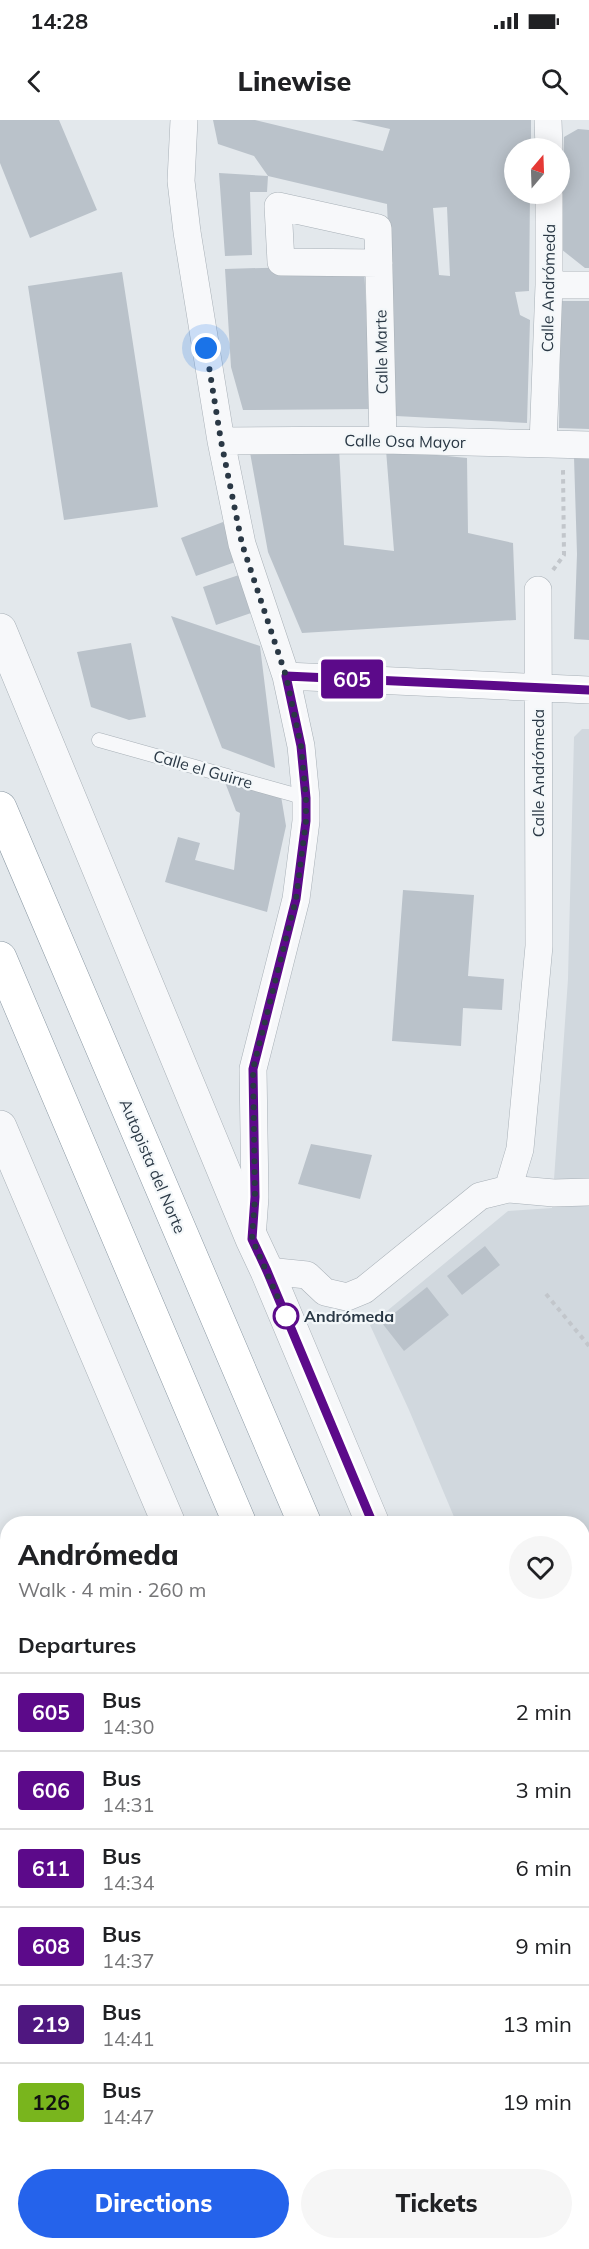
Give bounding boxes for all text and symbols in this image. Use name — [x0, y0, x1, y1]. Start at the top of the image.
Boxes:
text: 14:28 — [30, 7, 88, 35]
text: Linewise — [238, 64, 351, 98]
icon: back — [18, 65, 51, 98]
icon: search — [538, 65, 571, 98]
north arrow — [504, 138, 570, 204]
map controls — [504, 138, 570, 204]
street label: Calle Andrómeda — [537, 224, 559, 352]
street label: Calle Marte — [370, 310, 392, 394]
your location — [191, 333, 221, 363]
street label: Calle Osa Mayor — [344, 430, 466, 452]
line badge: 605 — [318, 660, 386, 698]
text: 605 — [333, 666, 371, 692]
street label: Calle Andrómeda — [528, 709, 548, 837]
street label: Calle el Guirre — [151, 745, 255, 793]
street label: Autopista del Norte — [116, 1096, 190, 1236]
marker: Andrómeda — [273, 1303, 299, 1329]
place label: Andrómeda — [304, 1306, 394, 1326]
button: heart — [509, 1536, 572, 1599]
text: Andrómeda — [18, 1537, 179, 1572]
text: Walk · 4 min · 260 m — [18, 1577, 206, 1602]
text: Departures — [18, 1631, 136, 1659]
text: Bus — [102, 1686, 141, 1714]
text: 2 min — [516, 1698, 572, 1726]
text: 605 — [32, 1699, 70, 1725]
text: 14:30 — [102, 1714, 155, 1739]
text: Bus — [102, 1764, 141, 1792]
text: 3 min — [516, 1776, 572, 1804]
text: 606 — [32, 1777, 70, 1803]
text: 14:31 — [102, 1792, 155, 1817]
text: Bus — [102, 1842, 141, 1870]
text: 6 min — [516, 1854, 572, 1882]
text: 611 — [32, 1855, 70, 1881]
text: 14:34 — [102, 1870, 155, 1895]
text: Bus — [102, 1920, 141, 1948]
text: 9 min — [516, 1932, 572, 1960]
text: 608 — [32, 1933, 70, 1959]
text: 14:37 — [102, 1948, 155, 1973]
text: Bus — [102, 1998, 141, 2026]
text: 13 min — [502, 2010, 572, 2038]
text: 219 — [32, 2011, 70, 2037]
text: 14:41 — [102, 2026, 155, 2051]
text: Bus — [102, 2076, 141, 2104]
text: 19 min — [502, 2088, 572, 2116]
text: 126 — [32, 2089, 70, 2115]
text: 14:47 — [102, 2104, 155, 2129]
button: Directions — [18, 2169, 289, 2238]
button: Tickets — [301, 2169, 572, 2238]

